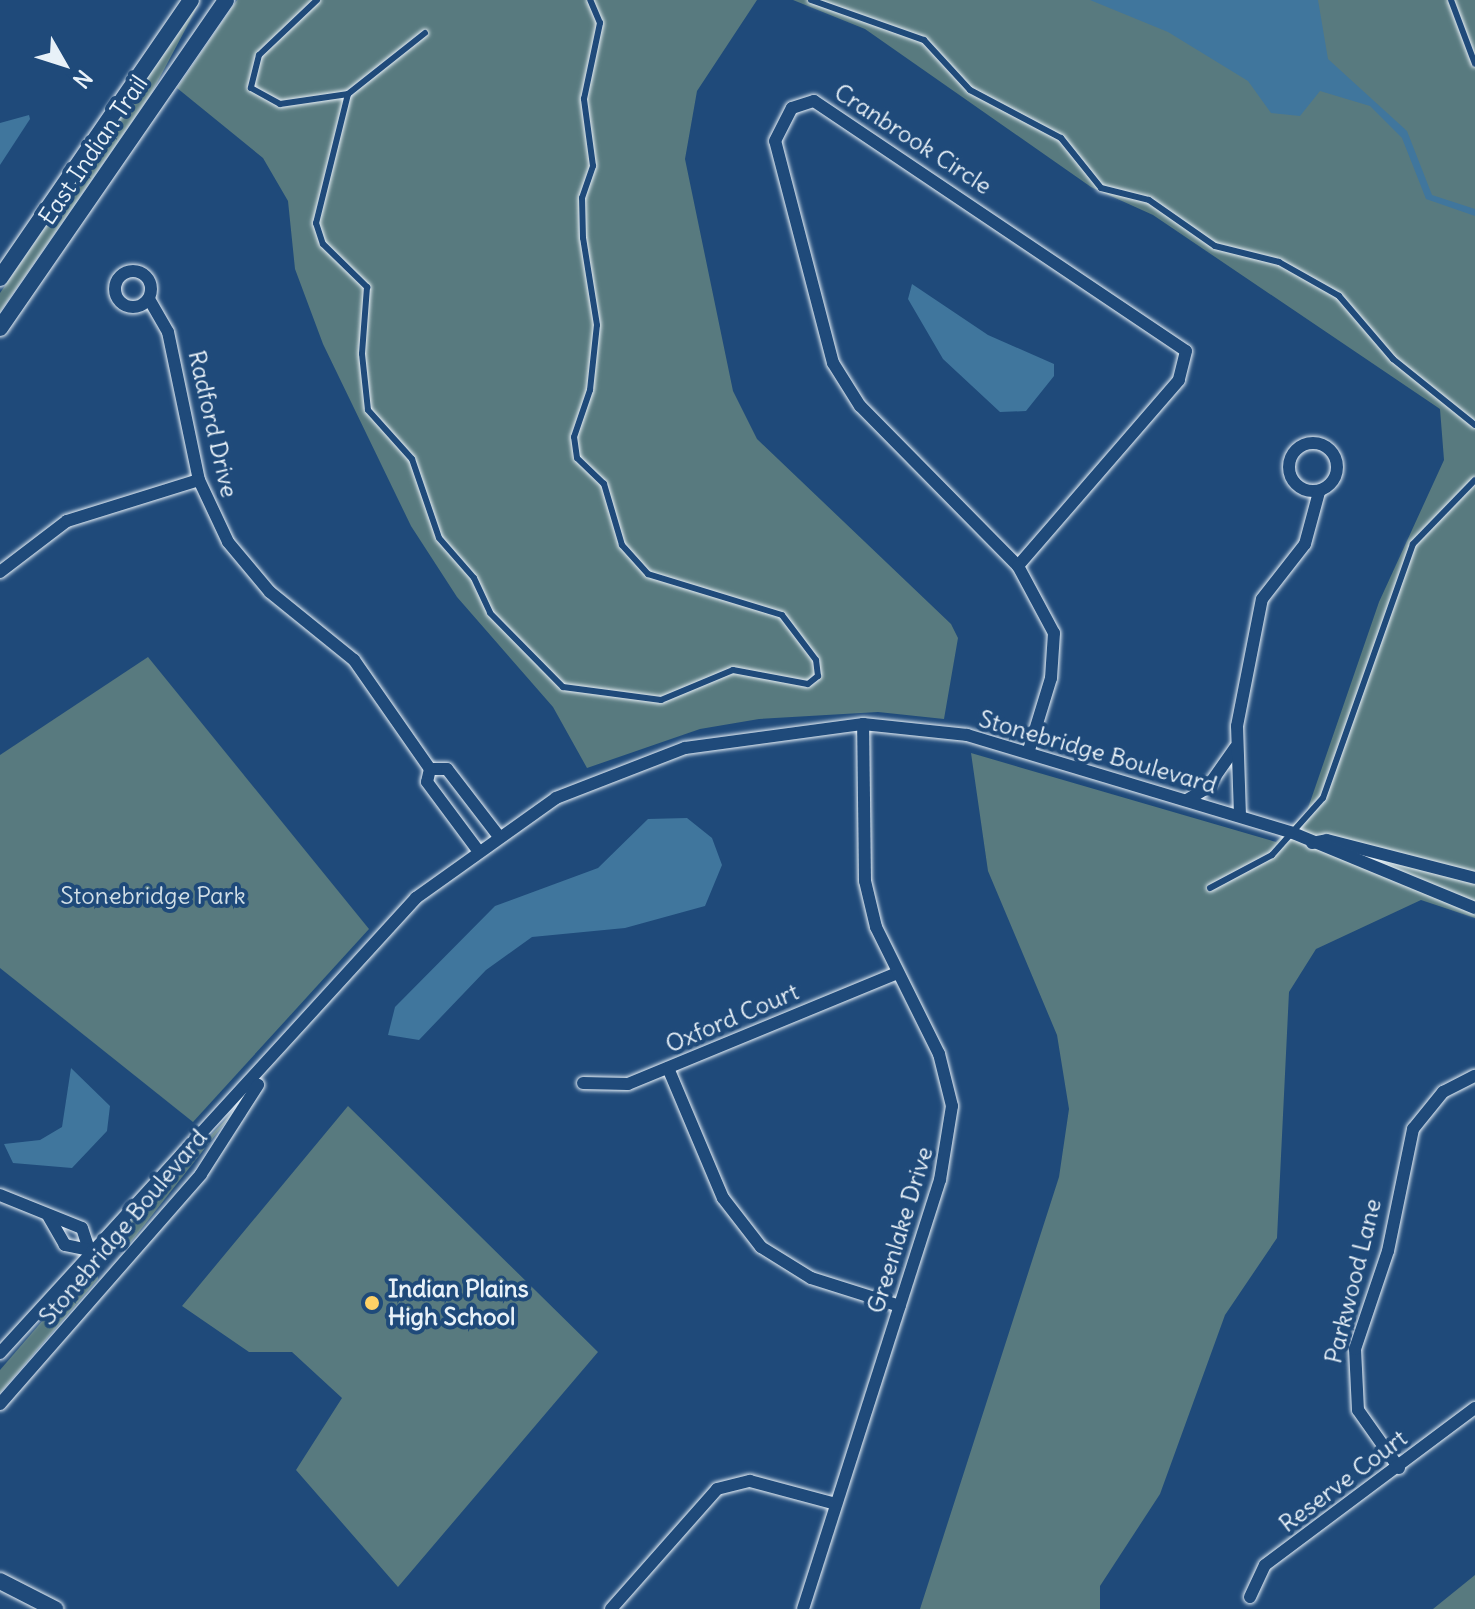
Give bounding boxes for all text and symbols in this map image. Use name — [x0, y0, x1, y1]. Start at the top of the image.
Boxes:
north arrow — [24, 24, 104, 104]
text: N — [67, 64, 98, 94]
street label: East Indian Trail — [32, 70, 154, 230]
street label: Cranbrook Circle — [829, 77, 997, 201]
street label: Radford Drive — [182, 348, 244, 500]
street label: Stonebridge Boulevard — [976, 704, 1220, 800]
park label: Stonebridge Park — [60, 882, 246, 910]
street label: Oxford Court — [661, 977, 803, 1059]
street label: Stonebridge Boulevard — [33, 1123, 213, 1331]
street label: Greenlake Drive — [861, 1143, 939, 1317]
street label: Parkwood Lane — [1319, 1196, 1387, 1366]
place label: Indian Plains High School — [388, 1275, 529, 1331]
marker: Indian Plains High School — [363, 1294, 381, 1312]
street label: Reserve Court — [1273, 1424, 1413, 1538]

